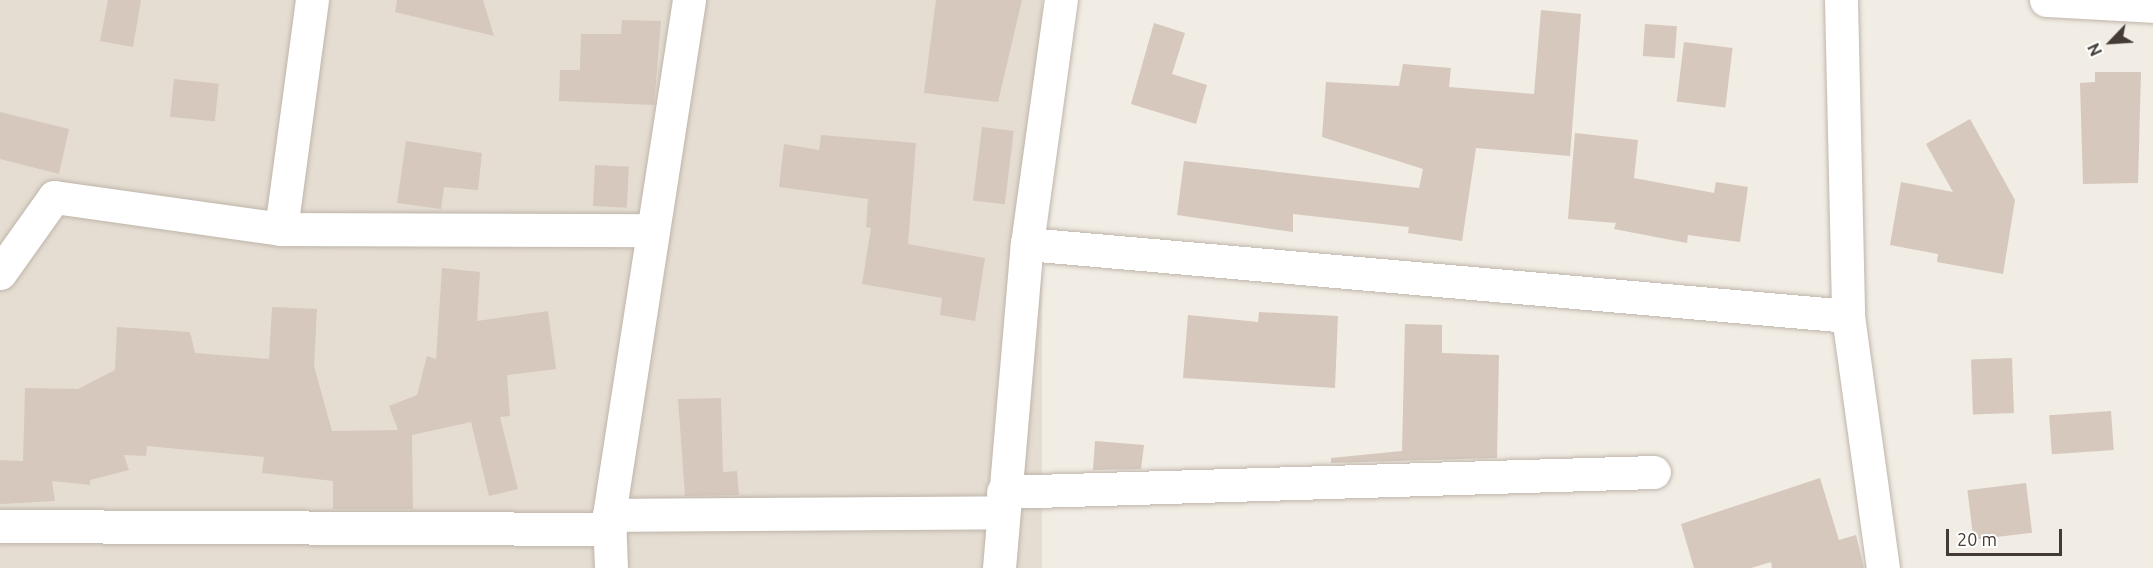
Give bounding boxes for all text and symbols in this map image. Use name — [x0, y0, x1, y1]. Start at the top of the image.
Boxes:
north arrow — [2081, 12, 2141, 72]
text: N — [2084, 40, 2105, 59]
scale bar — [1949, 517, 2064, 555]
text: 20 m — [1957, 529, 1997, 549]

